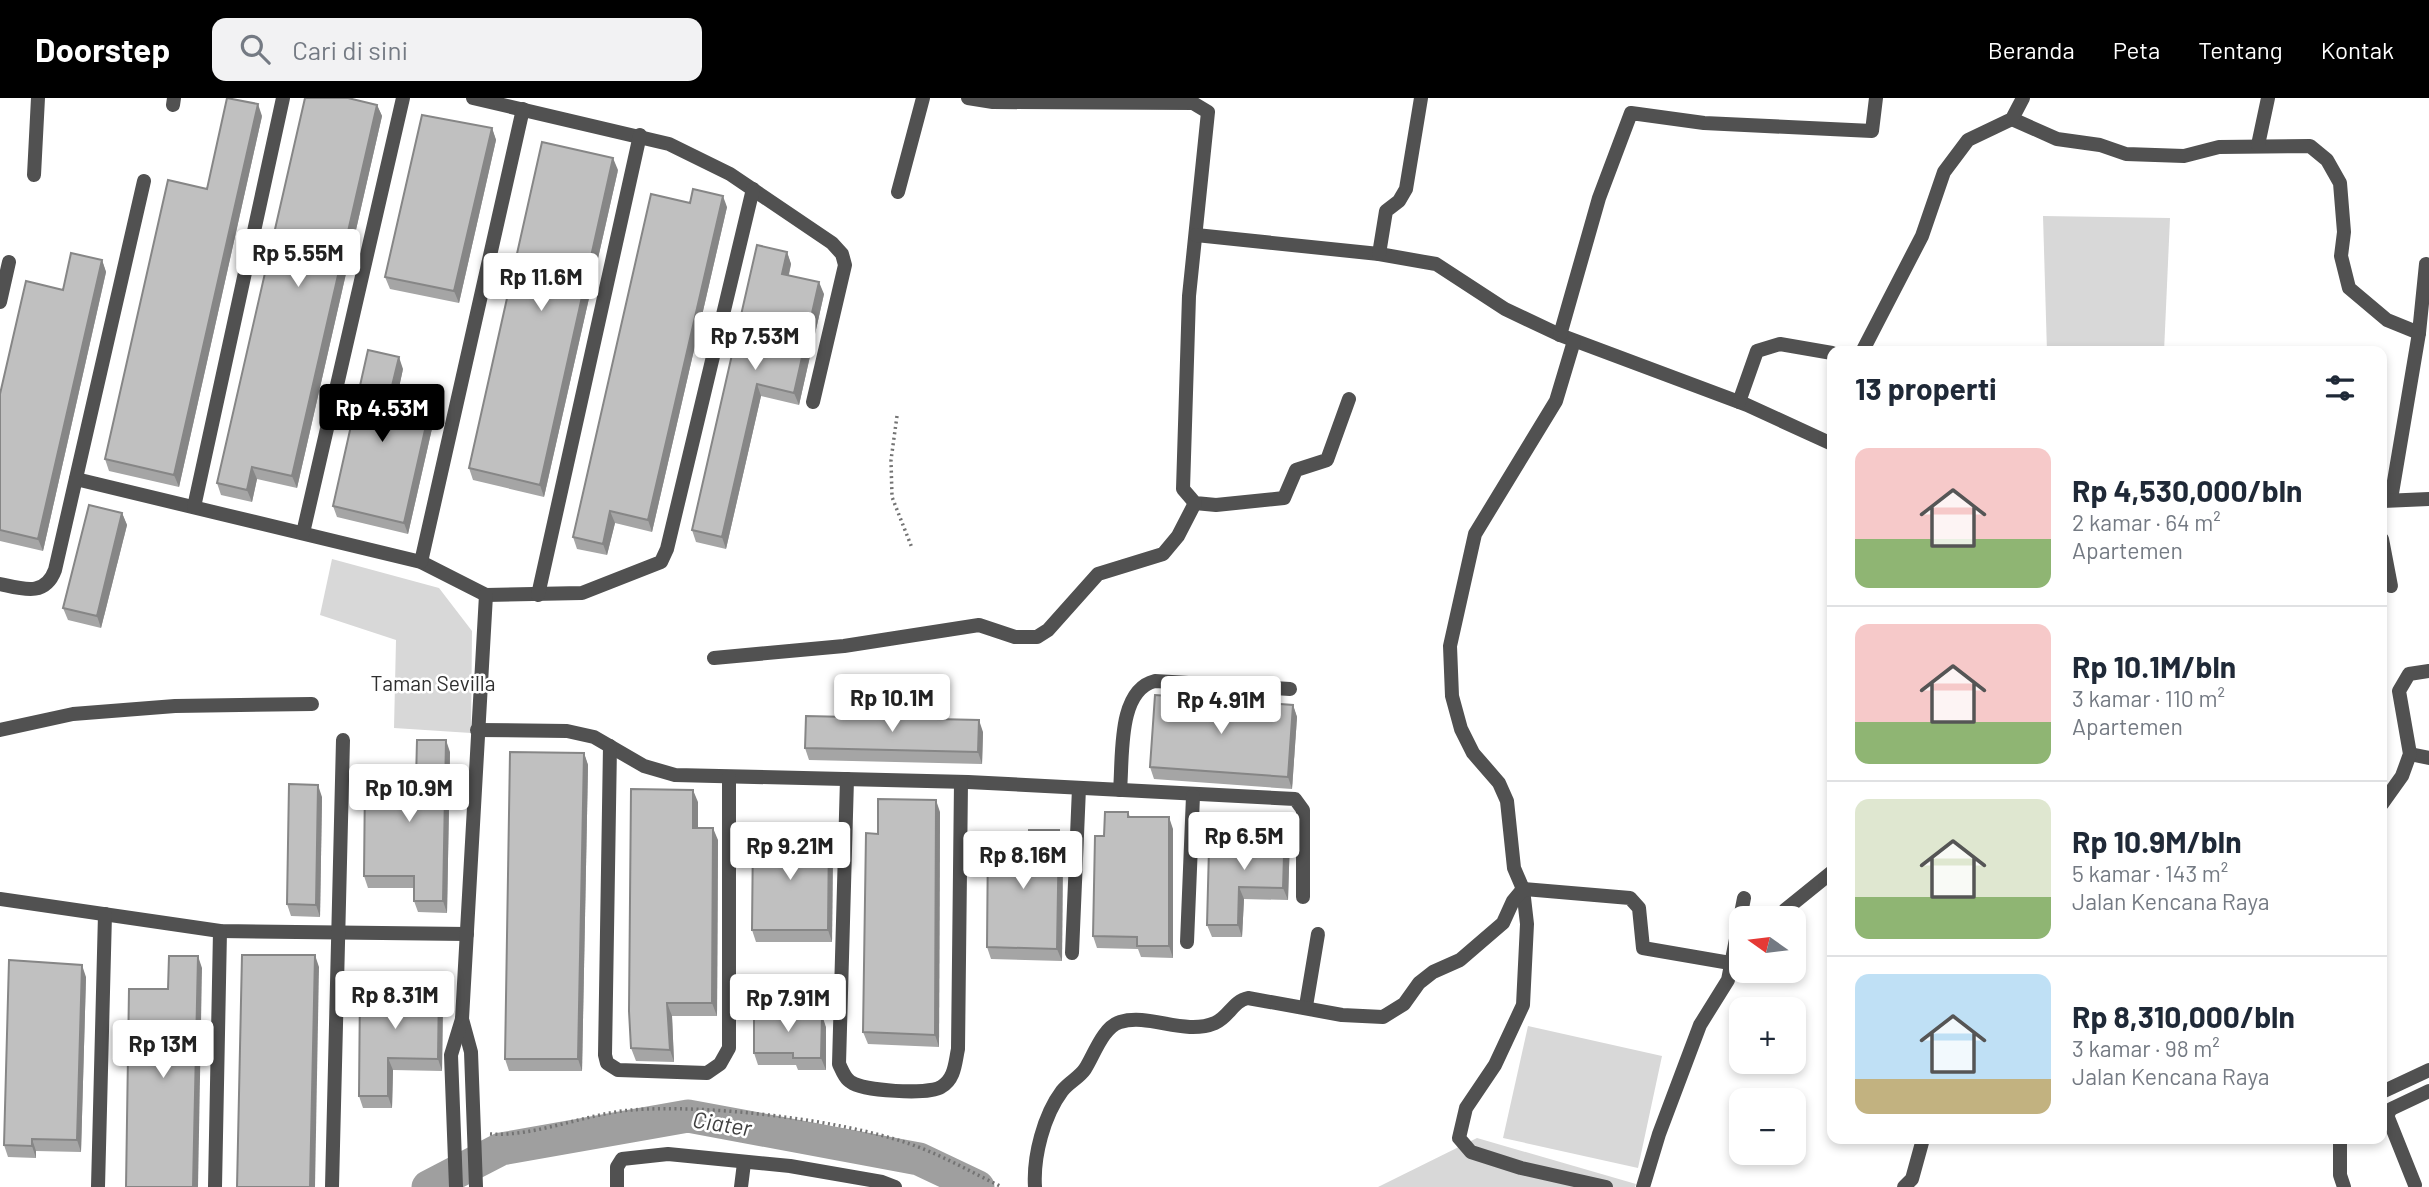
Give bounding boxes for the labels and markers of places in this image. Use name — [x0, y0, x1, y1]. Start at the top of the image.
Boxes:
pin: Rp 5.55M — [226, 230, 370, 289]
pin: Rp 11.6M — [469, 254, 613, 313]
pin: Rp 7.53M — [683, 313, 827, 372]
pin: Rp 4.53M — [310, 384, 454, 444]
pin: Rp 10.1M — [820, 674, 964, 734]
pin: Rp 4.91M — [1149, 676, 1293, 736]
pin: Rp 10.9M — [337, 764, 481, 824]
pin: Rp 6.5M — [1179, 812, 1309, 872]
pin: Rp 9.21M — [718, 822, 862, 882]
pin: Rp 8.16M — [951, 832, 1095, 891]
pin: Rp 8.31M — [323, 972, 467, 1031]
pin: Rp 7.91M — [716, 974, 860, 1034]
pin: Rp 13M — [106, 1020, 220, 1080]

